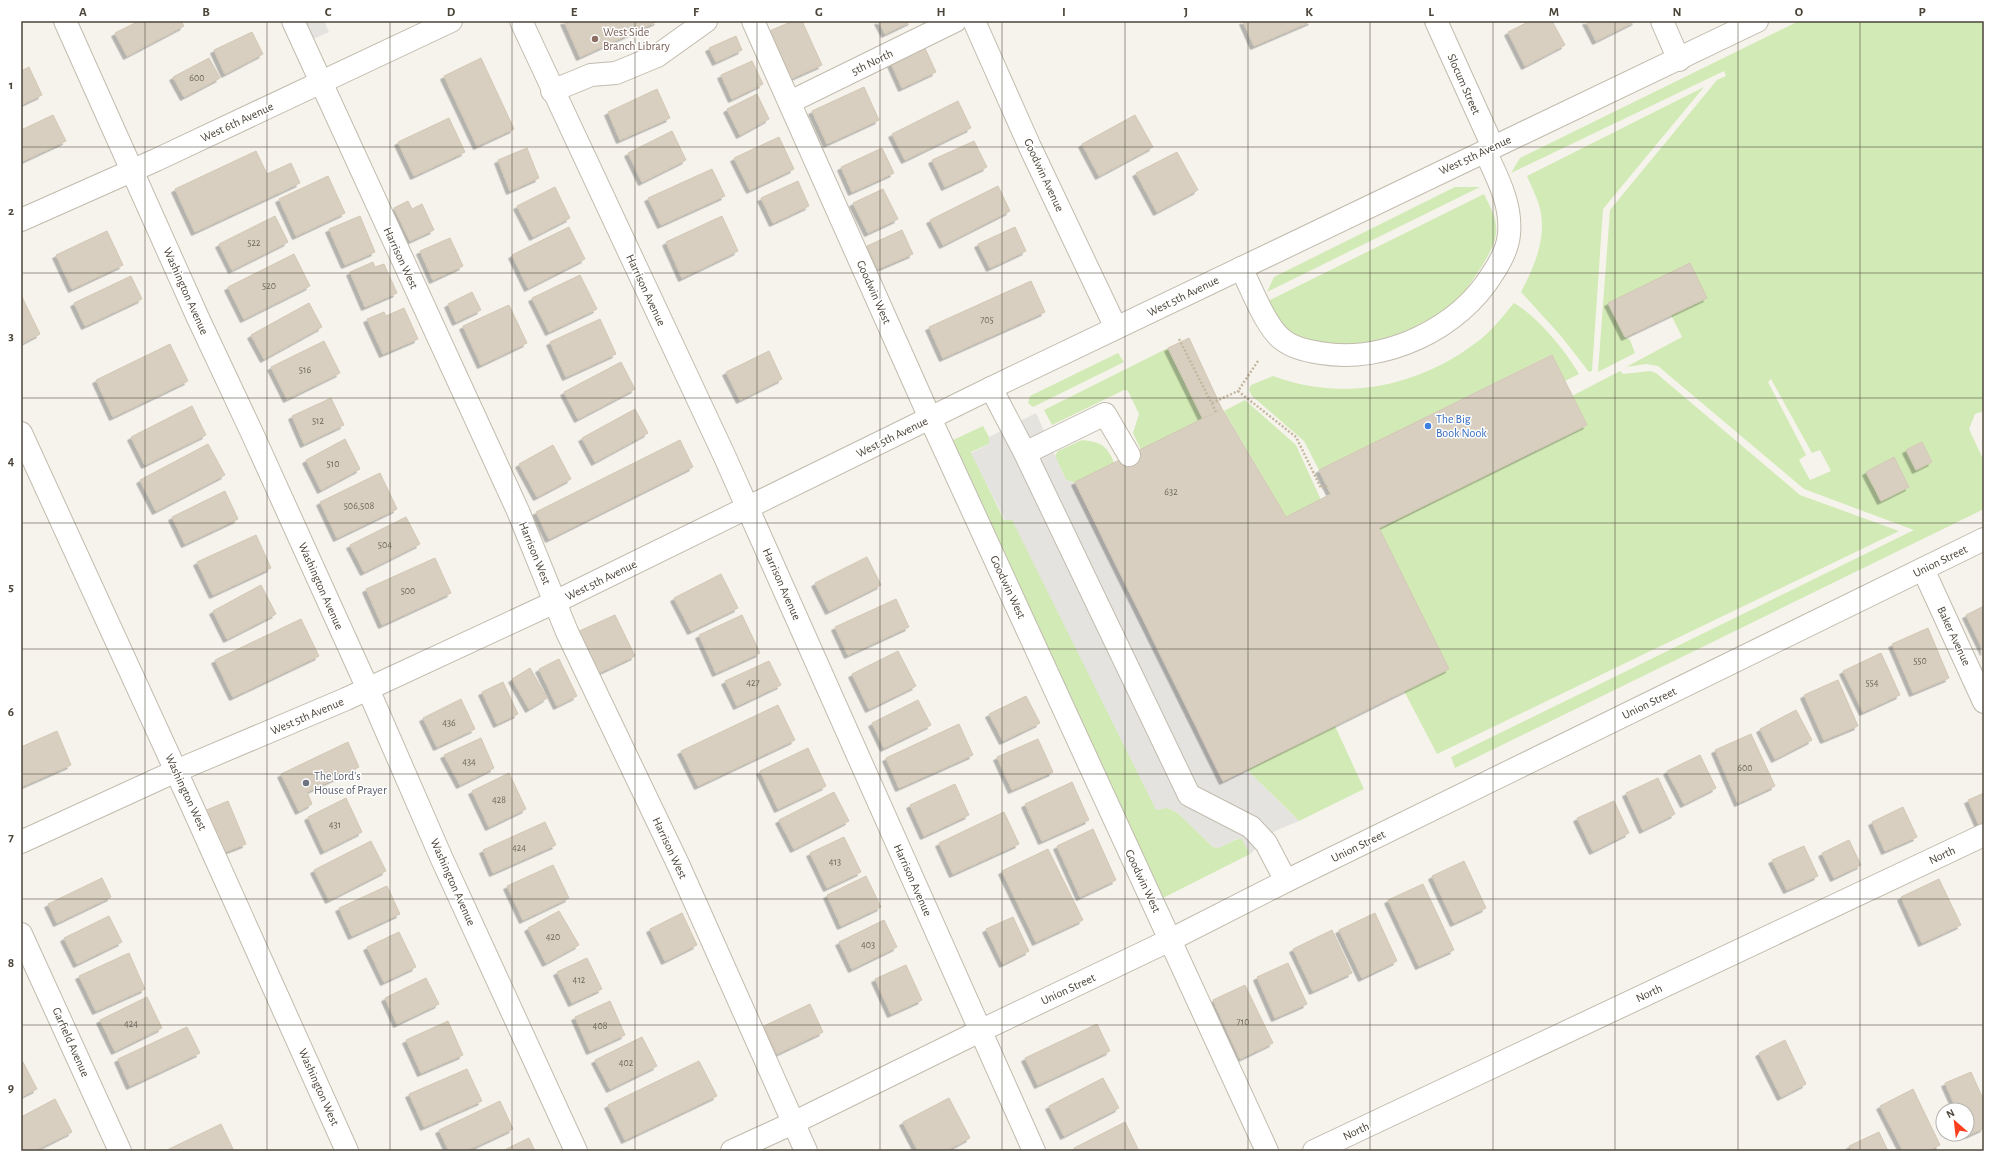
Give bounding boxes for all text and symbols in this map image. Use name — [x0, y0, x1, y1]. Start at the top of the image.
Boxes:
text: A — [79, 6, 87, 19]
text: B — [202, 6, 210, 19]
text: C — [325, 6, 332, 19]
text: D — [447, 6, 456, 19]
text: E — [571, 6, 578, 19]
text: F — [693, 6, 700, 19]
text: G — [815, 6, 823, 19]
text: H — [936, 6, 946, 19]
text: I — [1062, 6, 1066, 19]
text: J — [1184, 6, 1188, 19]
text: K — [1305, 6, 1313, 19]
text: L — [1428, 6, 1434, 19]
text: M — [1549, 6, 1559, 19]
text: N — [1672, 6, 1682, 19]
text: O — [1795, 6, 1804, 19]
text: P — [1918, 6, 1926, 19]
place label: West Side Branch Library — [603, 26, 670, 53]
marker: West Side Branch Library — [590, 34, 600, 44]
street label: 5th North — [849, 47, 895, 77]
street label: Slocum Street — [1445, 52, 1483, 116]
house number: 600 — [189, 73, 205, 83]
text: 1 — [9, 79, 13, 92]
street label: West 6th Avenue — [199, 100, 275, 144]
street label: West 5th Avenue — [1437, 133, 1513, 177]
street label: Goodwin Avenue — [1022, 137, 1066, 213]
text: 2 — [8, 205, 14, 218]
street label: Harrison West — [382, 225, 421, 291]
house number: 522 — [247, 238, 261, 248]
street label: Washington Avenue — [161, 246, 211, 336]
street label: Harrison Avenue — [624, 252, 668, 328]
street label: Goodwin West — [855, 258, 893, 326]
street label: West 5th Avenue — [1145, 274, 1221, 318]
house number: 520 — [262, 281, 276, 291]
house number: 705 — [980, 315, 994, 325]
text: 3 — [8, 330, 14, 343]
house number: 516 — [299, 365, 311, 375]
place label: The Big Book Nook — [1436, 413, 1487, 439]
street label: West 5th Avenue — [854, 415, 930, 459]
house number: 512 — [312, 416, 325, 426]
marker: The Big Book Nook — [1423, 421, 1433, 431]
text: 4 — [8, 455, 15, 468]
house number: 510 — [327, 459, 339, 469]
house number: 632 — [1164, 487, 1178, 497]
house number: 506,508 — [344, 501, 375, 511]
street label: Harrison West — [517, 520, 553, 586]
house number: 504 — [378, 540, 392, 550]
street label: Washington Avenue — [296, 541, 346, 631]
street label: Union Street — [1911, 543, 1969, 579]
street label: Harrison Avenue — [761, 546, 803, 622]
street label: Goodwin West — [988, 554, 1028, 621]
street label: West 5th Avenue — [563, 558, 639, 602]
text: 5 — [8, 581, 14, 594]
house number: 500 — [401, 586, 415, 596]
street label: Baker Avenue — [1935, 605, 1973, 667]
house number: 550 — [1913, 656, 1927, 666]
house number: 427 — [746, 678, 760, 688]
house number: 554 — [1865, 678, 1879, 688]
street label: Union Street — [1620, 685, 1678, 721]
street label: West 5th Avenue — [269, 695, 345, 737]
text: 6 — [8, 706, 14, 719]
house number: 436 — [442, 718, 456, 728]
street label: Washington West — [163, 752, 209, 832]
house number: 434 — [462, 757, 476, 767]
house number: 600 — [1737, 763, 1753, 773]
place label: The Lord's House of Prayer — [314, 770, 387, 797]
marker: The Lord's House of Prayer — [301, 778, 311, 788]
house number: 428 — [492, 795, 506, 805]
street label: Harrison West — [651, 815, 690, 881]
house number: 431 — [329, 820, 341, 830]
street label: Union Street — [1329, 828, 1387, 864]
text: 7 — [8, 831, 14, 844]
street label: Washington Avenue — [428, 837, 478, 927]
street label: Harrison Avenue — [892, 842, 934, 918]
house number: 424 — [512, 843, 526, 853]
street label: North — [1927, 844, 1957, 866]
street label: Goodwin West — [1123, 848, 1163, 915]
house number: 413 — [829, 857, 841, 867]
house number: 420 — [546, 932, 560, 942]
house number: 403 — [861, 940, 875, 950]
text: 8 — [8, 957, 14, 970]
street label: Union Street — [1039, 971, 1097, 1007]
house number: 412 — [573, 975, 586, 985]
street label: North — [1634, 982, 1664, 1004]
street label: Garfield Avenue — [50, 1005, 92, 1079]
house number: 710 — [1237, 1017, 1249, 1027]
house number: 424 — [124, 1019, 138, 1029]
house number: 408 — [593, 1021, 608, 1031]
street label: Washington West — [297, 1047, 341, 1127]
house number: 402 — [619, 1058, 634, 1068]
text: 9 — [8, 1082, 14, 1095]
north arrow — [1935, 1102, 1975, 1142]
text: N — [1945, 1107, 1957, 1120]
street label: North — [1341, 1120, 1371, 1142]

